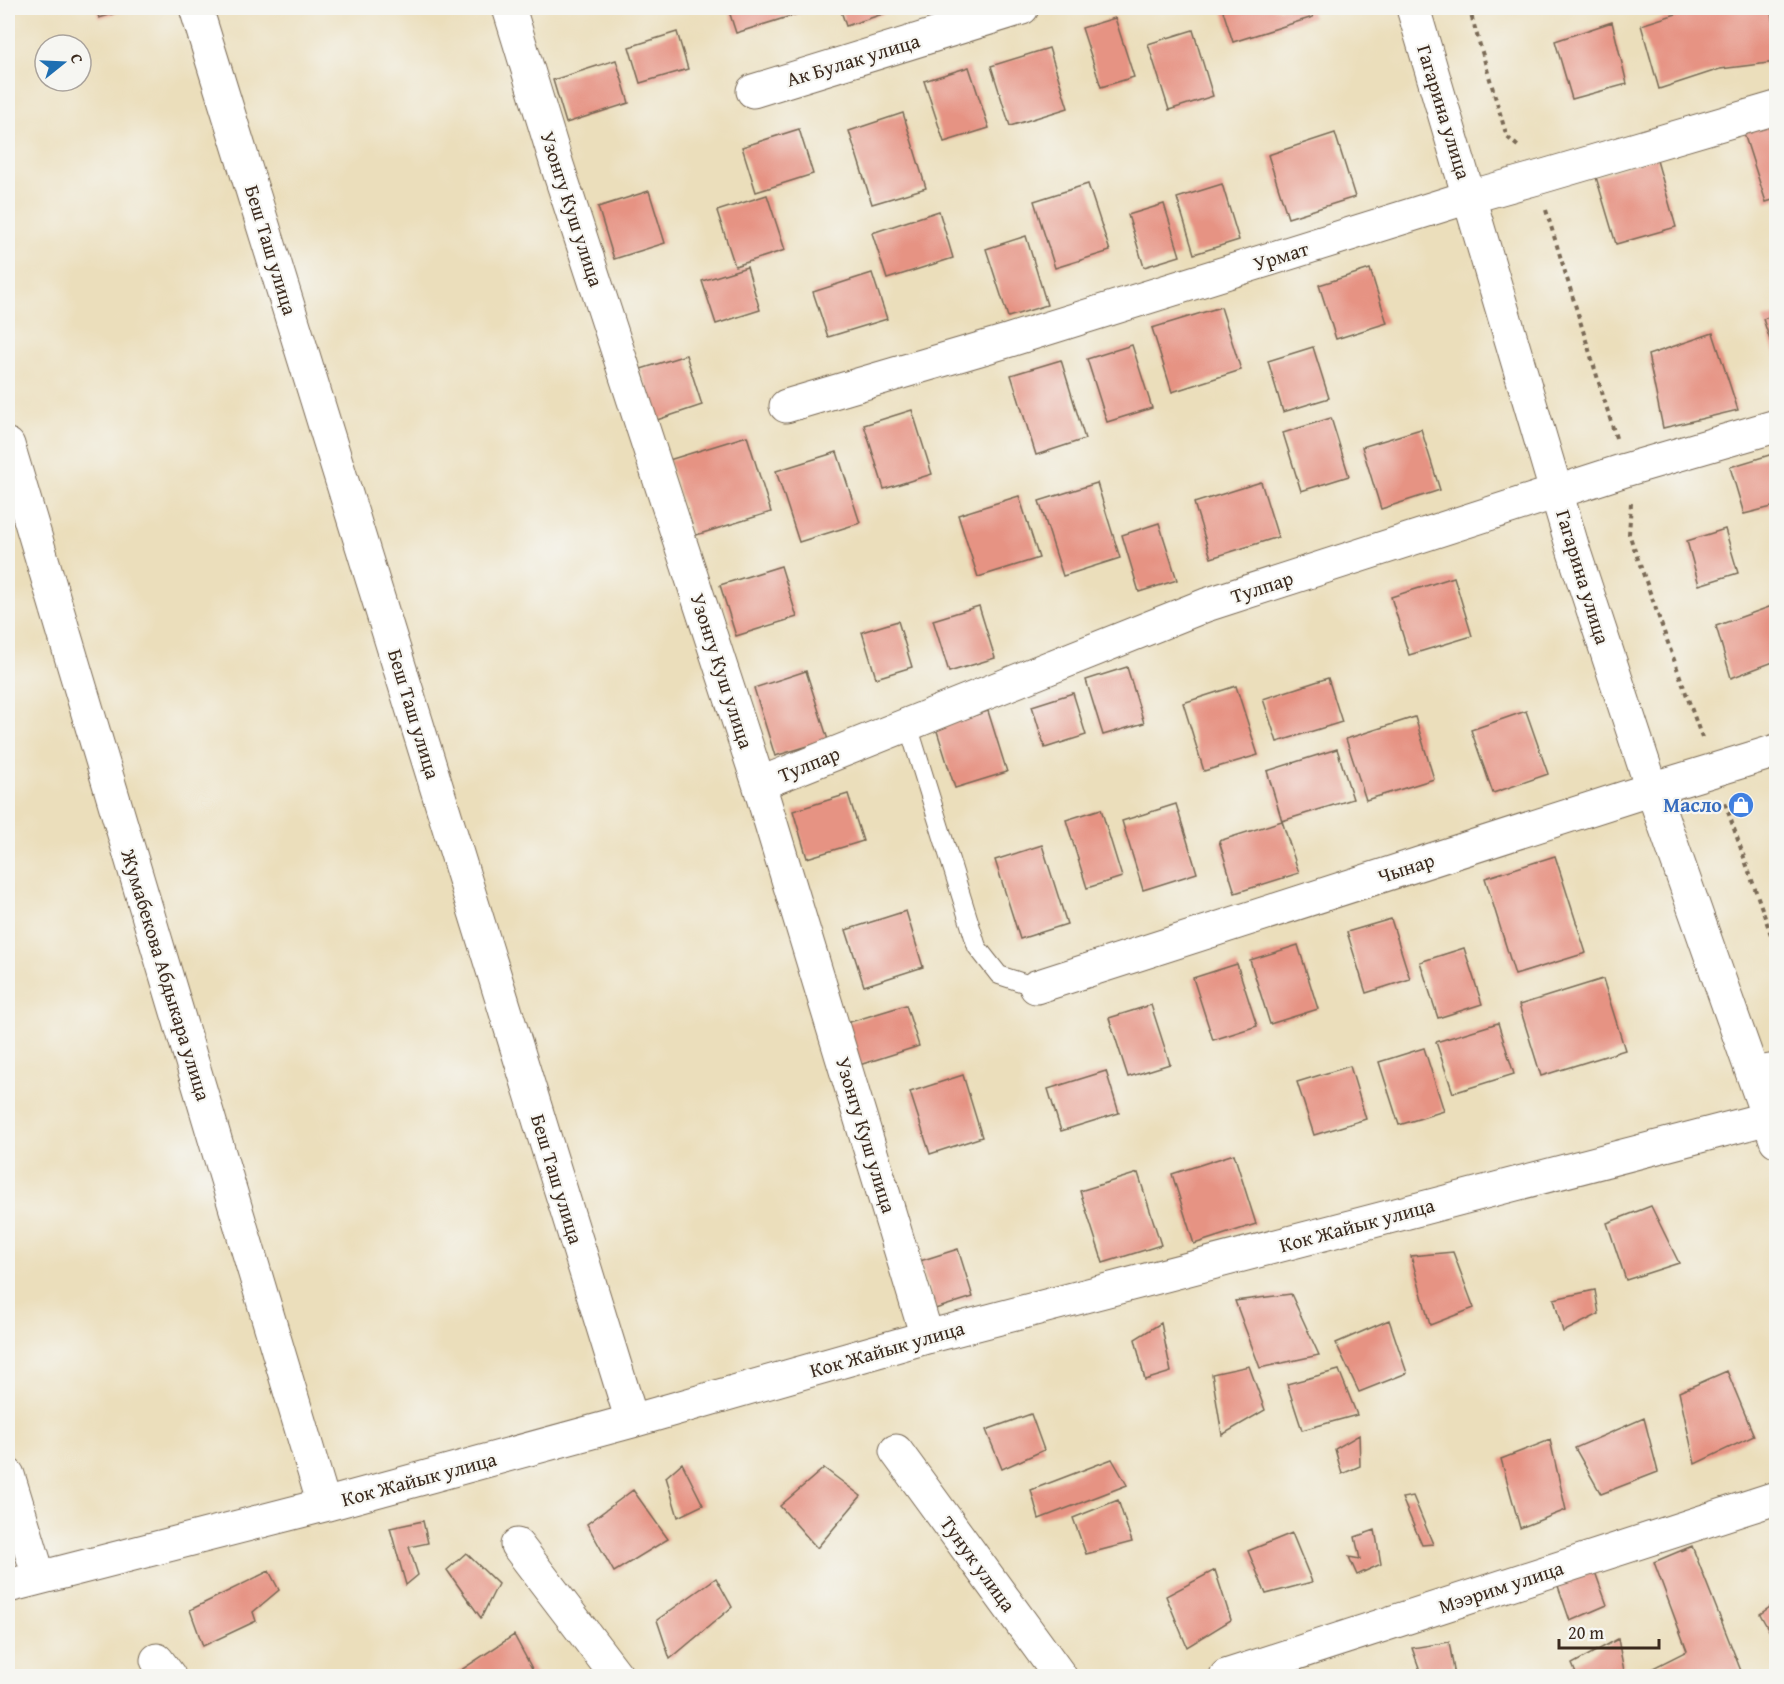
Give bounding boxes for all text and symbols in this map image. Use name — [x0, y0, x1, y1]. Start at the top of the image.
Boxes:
street label: Ак Булак улица — [783, 25, 923, 94]
north arrow — [33, 33, 93, 93]
street label: Гагарина улица — [1410, 41, 1479, 183]
text: С — [64, 50, 90, 66]
street label: Узонгу Куш улица — [534, 127, 611, 291]
street label: Беш Таш улица — [238, 181, 305, 319]
street label: Урмат — [1250, 233, 1312, 278]
street label: Гагарина улица — [1549, 506, 1618, 648]
street label: Тулпар — [1227, 563, 1297, 610]
street label: Узонгу Куш улица — [684, 589, 761, 753]
street label: Беш Таш улица — [381, 645, 448, 783]
street label: Тулпар — [774, 738, 844, 789]
place label: Масло — [1663, 790, 1722, 819]
shop icon: Масло — [1726, 790, 1756, 820]
street label: Жумабекова Абдыкара улица — [114, 845, 219, 1105]
street label: Чынар — [1374, 845, 1438, 890]
street label: Узонгу Куш улица — [829, 1053, 904, 1217]
street label: Беш Таш улица — [524, 1110, 591, 1248]
street label: Кок Жайык улица — [1276, 1190, 1438, 1259]
street label: Кок Жайык улица — [806, 1312, 968, 1384]
street label: Кок Жайык улица — [338, 1444, 500, 1513]
street label: Тунук улица — [934, 1510, 1023, 1618]
street label: Мээрим улица — [1435, 1553, 1568, 1620]
scale bar — [1559, 1612, 1660, 1650]
text: 20 m — [1568, 1619, 1604, 1646]

